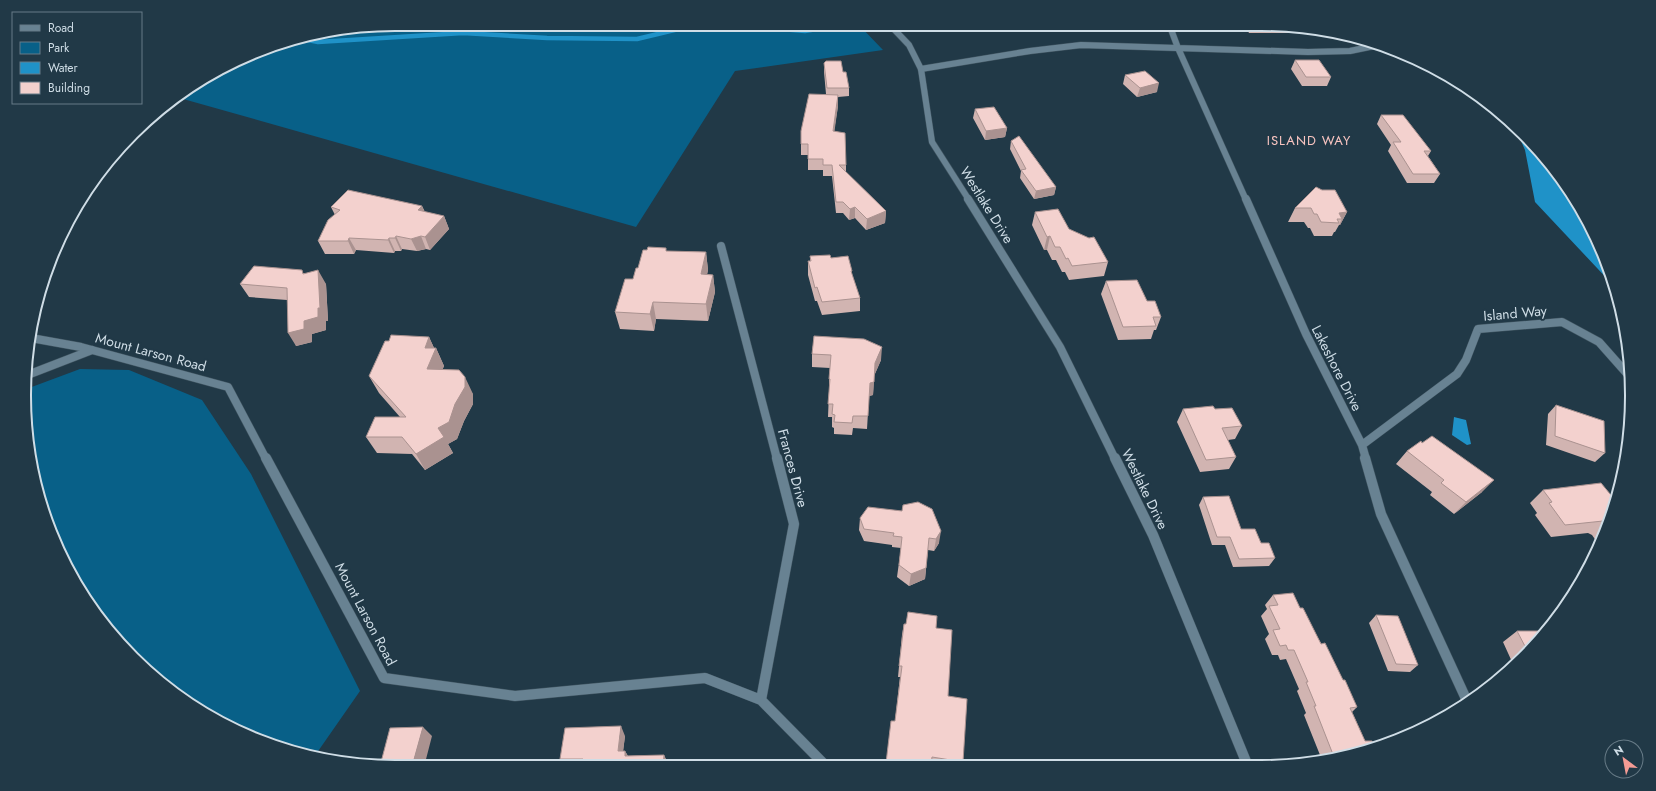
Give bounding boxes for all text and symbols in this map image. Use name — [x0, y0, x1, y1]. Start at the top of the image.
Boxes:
legend — [12, 12, 142, 104]
text: Road — [48, 19, 74, 37]
text: Park — [48, 39, 70, 57]
text: Water — [48, 59, 79, 77]
text: Building — [48, 79, 90, 97]
district label: ISLAND WAY — [1267, 131, 1351, 150]
street label: Westlake Drive — [955, 163, 1019, 247]
street label: Island Way — [1482, 300, 1549, 326]
street label: Lakeshore Drive — [1307, 322, 1367, 414]
street label: Mount Larson Road — [93, 328, 209, 376]
street label: Frances Drive — [773, 427, 813, 509]
street label: Westlake Drive — [1117, 445, 1173, 533]
street label: Mount Larson Road — [330, 559, 402, 669]
north arrow — [1604, 739, 1644, 779]
text: N — [1611, 741, 1627, 760]

